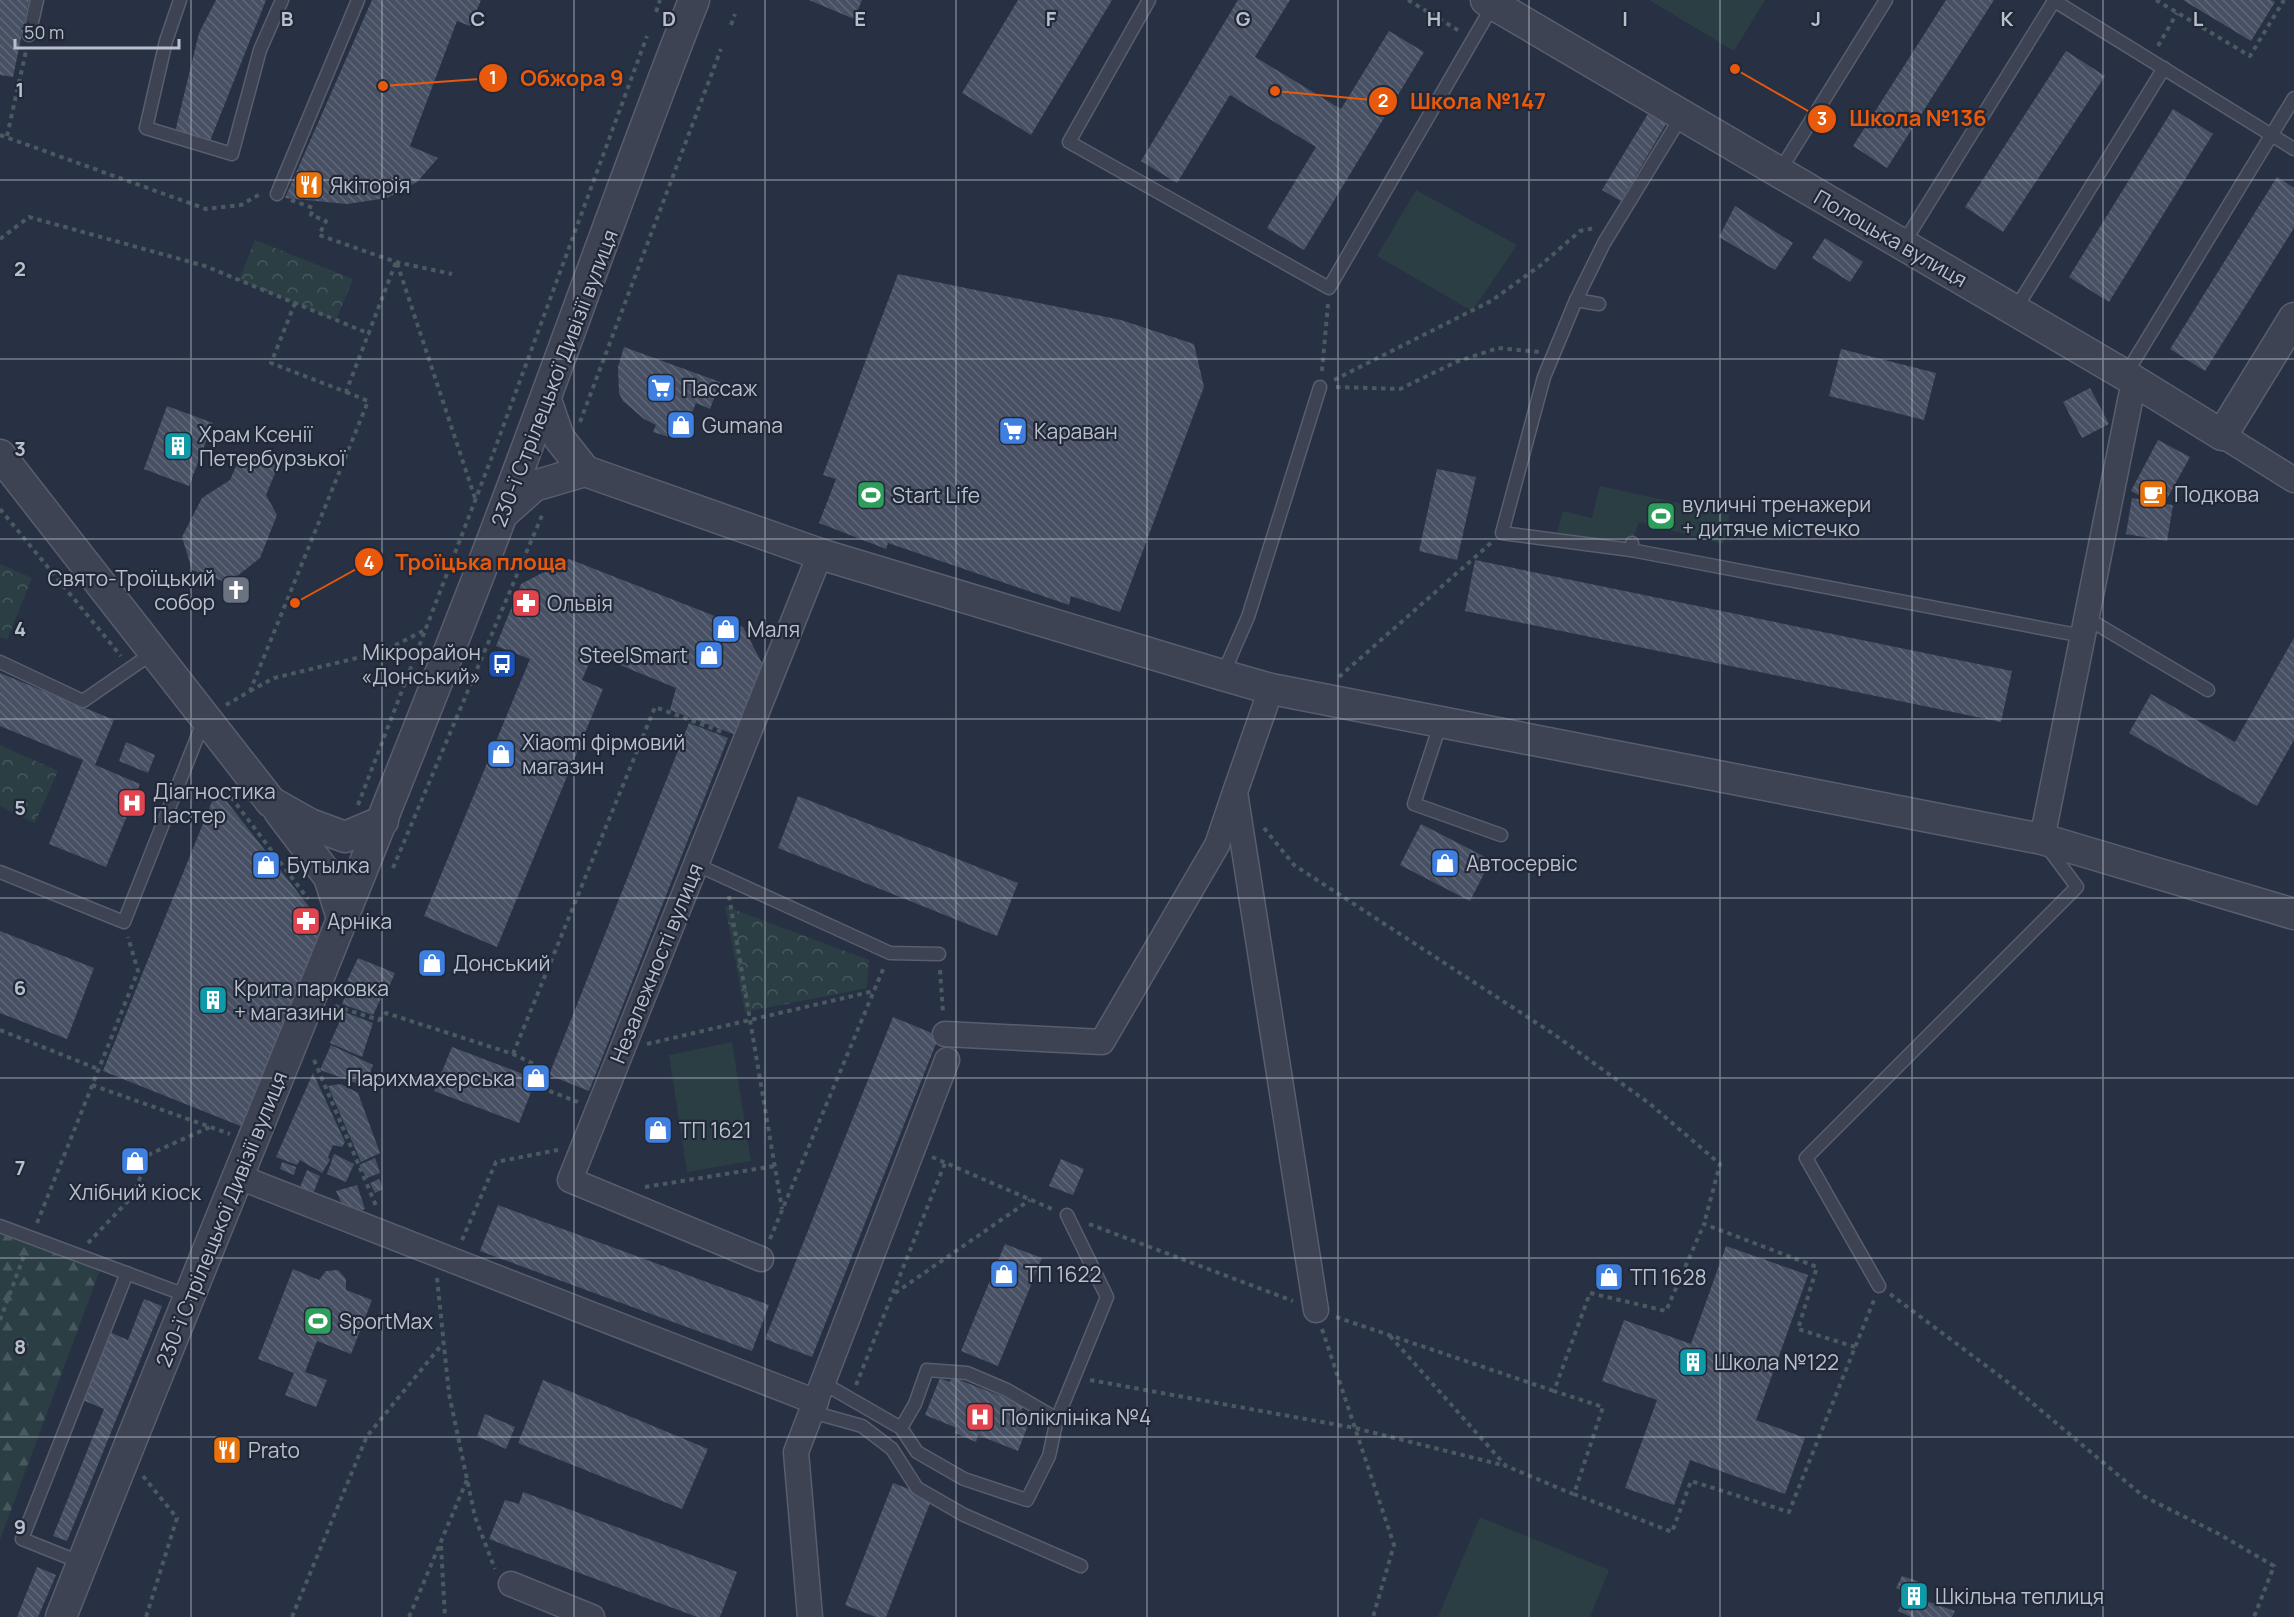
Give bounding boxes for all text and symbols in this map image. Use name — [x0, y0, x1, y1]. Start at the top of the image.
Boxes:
text: B — [281, 5, 294, 32]
text: C — [471, 5, 485, 32]
text: D — [662, 5, 676, 32]
text: E — [854, 5, 866, 32]
text: F — [1046, 5, 1057, 32]
text: G — [1236, 5, 1251, 32]
text: H — [1427, 5, 1441, 32]
text: I — [1622, 5, 1628, 32]
text: J — [1811, 5, 1821, 32]
text: K — [2001, 5, 2014, 32]
text: L — [2193, 5, 2204, 32]
scale bar — [15, 12, 178, 50]
text: 50 m — [24, 20, 64, 44]
callout: Обжора 9 — [478, 58, 635, 98]
text: Обжора 9 — [520, 63, 624, 93]
text: 1 — [489, 65, 497, 89]
text: 1 — [16, 76, 24, 103]
callout: Школа №147 — [1368, 81, 1558, 121]
text: Школа №147 — [1410, 86, 1546, 116]
text: 2 — [1378, 88, 1388, 112]
callout: Школа №136 — [1807, 99, 1999, 139]
text: Школа №136 — [1849, 103, 1987, 133]
text: 3 — [1817, 106, 1827, 130]
restaurant icon: Якіторія — [293, 169, 325, 201]
place label: Якіторія — [330, 171, 410, 199]
street label: Полоцька вулиця — [1809, 183, 1973, 293]
street label: 230-ї Стрілецької Дивізії вулиця — [484, 225, 624, 531]
text: 2 — [14, 255, 26, 282]
supermarket icon: Пассаж — [645, 372, 677, 404]
place label: Пассаж — [682, 374, 758, 402]
shop icon: Gumana — [665, 409, 697, 441]
place label: Gumana — [702, 411, 783, 439]
supermarket icon: Караван — [997, 415, 1029, 447]
place label: Караван — [1034, 417, 1118, 445]
place label: Храм Ксенії Петербурзької — [199, 420, 346, 472]
building icon: Храм Ксенії Петербурзької — [162, 430, 194, 462]
text: 3 — [14, 435, 26, 462]
cafe icon: Подкова — [2137, 478, 2169, 510]
sports icon: Start Life — [855, 479, 887, 511]
place label: Подкова — [2174, 480, 2259, 508]
place label: Start Life — [892, 481, 980, 509]
place label: вуличні тренажери + дитяче містечко — [1682, 490, 1871, 542]
sports icon: вуличні тренажери + дитяче містечко — [1645, 500, 1677, 532]
callout: Троїцька площа — [354, 542, 579, 582]
text: Троїцька площа — [395, 547, 567, 577]
text: 4 — [364, 550, 375, 574]
place label: Свято-Троїцький собор — [47, 564, 215, 616]
church icon: Свято-Троїцький собор — [220, 574, 252, 606]
pharmacy icon: Ольвія — [510, 587, 542, 619]
place label: Ольвія — [547, 589, 613, 617]
shop icon: Маля — [710, 613, 742, 645]
text: 4 — [14, 615, 26, 642]
place label: Маля — [747, 615, 800, 643]
place label: Мікрорайон «Донський» — [361, 638, 481, 690]
shop icon: SteelSmart — [693, 639, 725, 671]
place label: SteelSmart — [579, 641, 688, 669]
bus stop icon: Мікрорайон «Донський» — [486, 648, 518, 680]
place label: Xiaomi фірмовий магазин — [522, 728, 685, 780]
shop icon: Xiaomi фірмовий магазин — [485, 738, 517, 770]
place label: Діагностика Пастер — [153, 777, 276, 829]
hospital icon: Діагностика Пастер — [116, 787, 148, 819]
text: 5 — [14, 794, 26, 821]
shop icon: Автосервіс — [1429, 847, 1461, 879]
shop icon: Бутылка — [250, 849, 282, 881]
place label: Автосервіс — [1466, 849, 1578, 877]
place label: Бутылка — [287, 851, 370, 879]
street label: Незалежності вулиця — [603, 859, 709, 1067]
pharmacy icon: Арніка — [290, 905, 322, 937]
place label: Арніка — [327, 907, 392, 935]
shop icon: Донський — [416, 947, 448, 979]
place label: Донський — [453, 949, 550, 977]
text: 6 — [14, 974, 26, 1001]
place label: Крита парковка + магазини — [234, 974, 389, 1026]
building icon: Крита парковка + магазини — [197, 984, 229, 1016]
shop icon: Парихмахерська — [520, 1062, 552, 1094]
place label: Парихмахерська — [347, 1064, 515, 1092]
street label: 230-ї Стрілецької Дивізії вулиця — [149, 1067, 293, 1371]
shop icon: ТП 1621 — [642, 1114, 674, 1146]
place label: ТП 1621 — [679, 1116, 752, 1144]
shop icon: Хлібний кіоск — [119, 1145, 151, 1177]
text: 7 — [15, 1154, 25, 1181]
place label: Хлібний кіоск — [69, 1178, 201, 1206]
shop icon: ТП 1622 — [988, 1258, 1020, 1290]
place label: ТП 1622 — [1025, 1260, 1101, 1288]
shop icon: ТП 1628 — [1593, 1261, 1625, 1293]
place label: ТП 1628 — [1630, 1263, 1707, 1291]
sports icon: SportMax — [302, 1305, 334, 1337]
place label: SportMax — [339, 1307, 433, 1335]
text: 8 — [14, 1333, 26, 1360]
building icon: Школа №122 — [1677, 1346, 1709, 1378]
place label: Школа №122 — [1714, 1348, 1839, 1376]
hospital icon: Поліклініка №4 — [964, 1401, 996, 1433]
place label: Поліклініка №4 — [1001, 1403, 1151, 1431]
restaurant icon: Prato — [211, 1434, 243, 1466]
place label: Prato — [248, 1436, 300, 1464]
text: 9 — [14, 1513, 26, 1540]
building icon: Шкільна теплиця — [1898, 1580, 1930, 1612]
place label: Шкільна теплиця — [1935, 1582, 2104, 1610]

